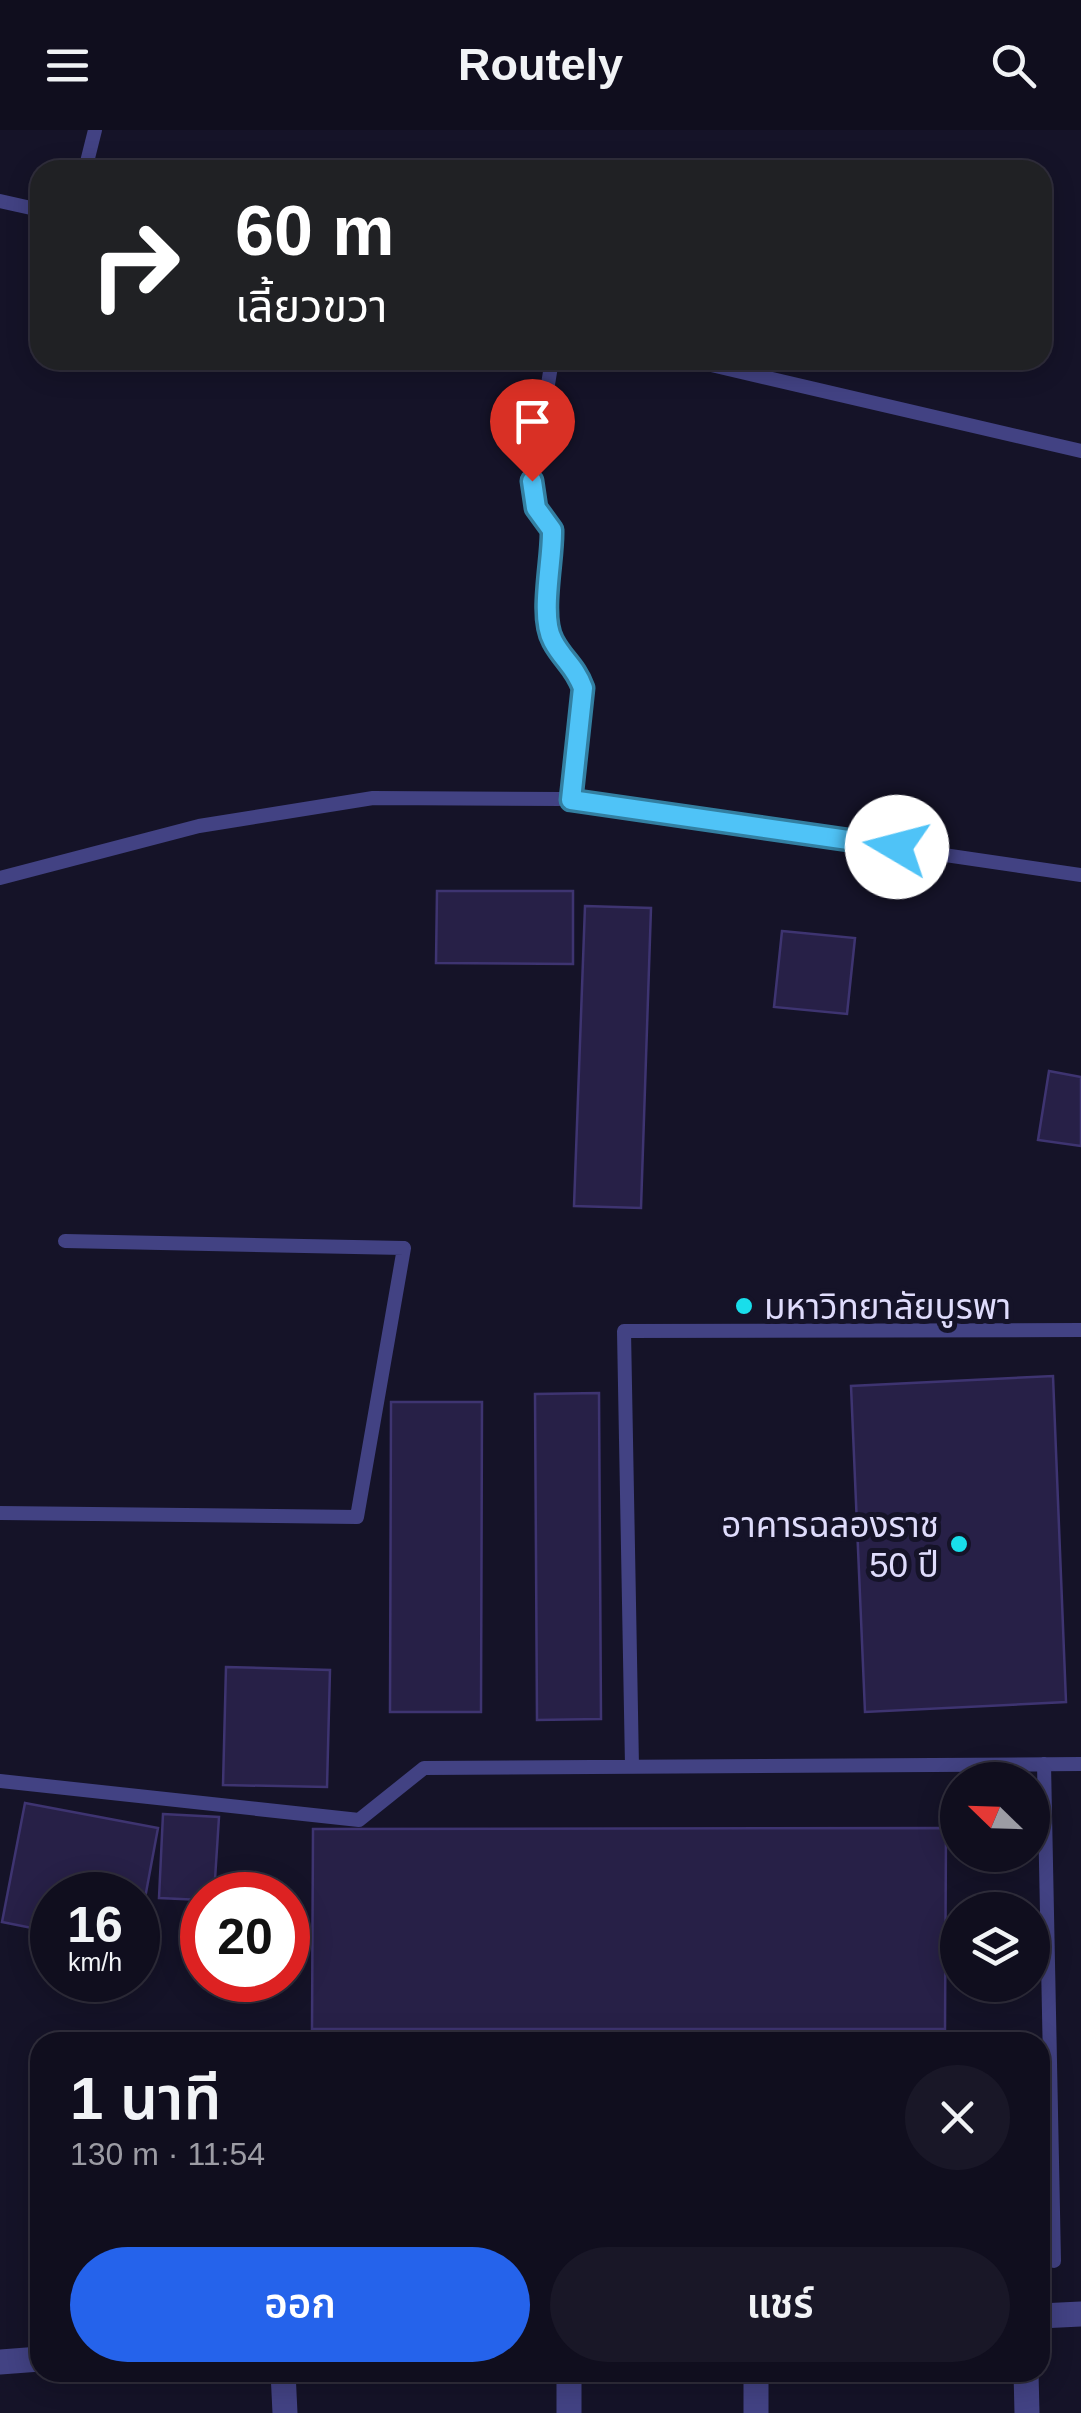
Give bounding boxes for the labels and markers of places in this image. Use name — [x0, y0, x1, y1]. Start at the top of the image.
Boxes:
pin — [490, 379, 575, 482]
place label: มหาวิทยาลัยบูรพา — [764, 1287, 1011, 1328]
marker: มหาวิทยาลัยบูรพา — [733, 1295, 755, 1317]
place label: อาคารฉลองราช 50 ปี — [721, 1505, 939, 1584]
marker: อาคารฉลองราช 50 ปี — [948, 1533, 970, 1555]

